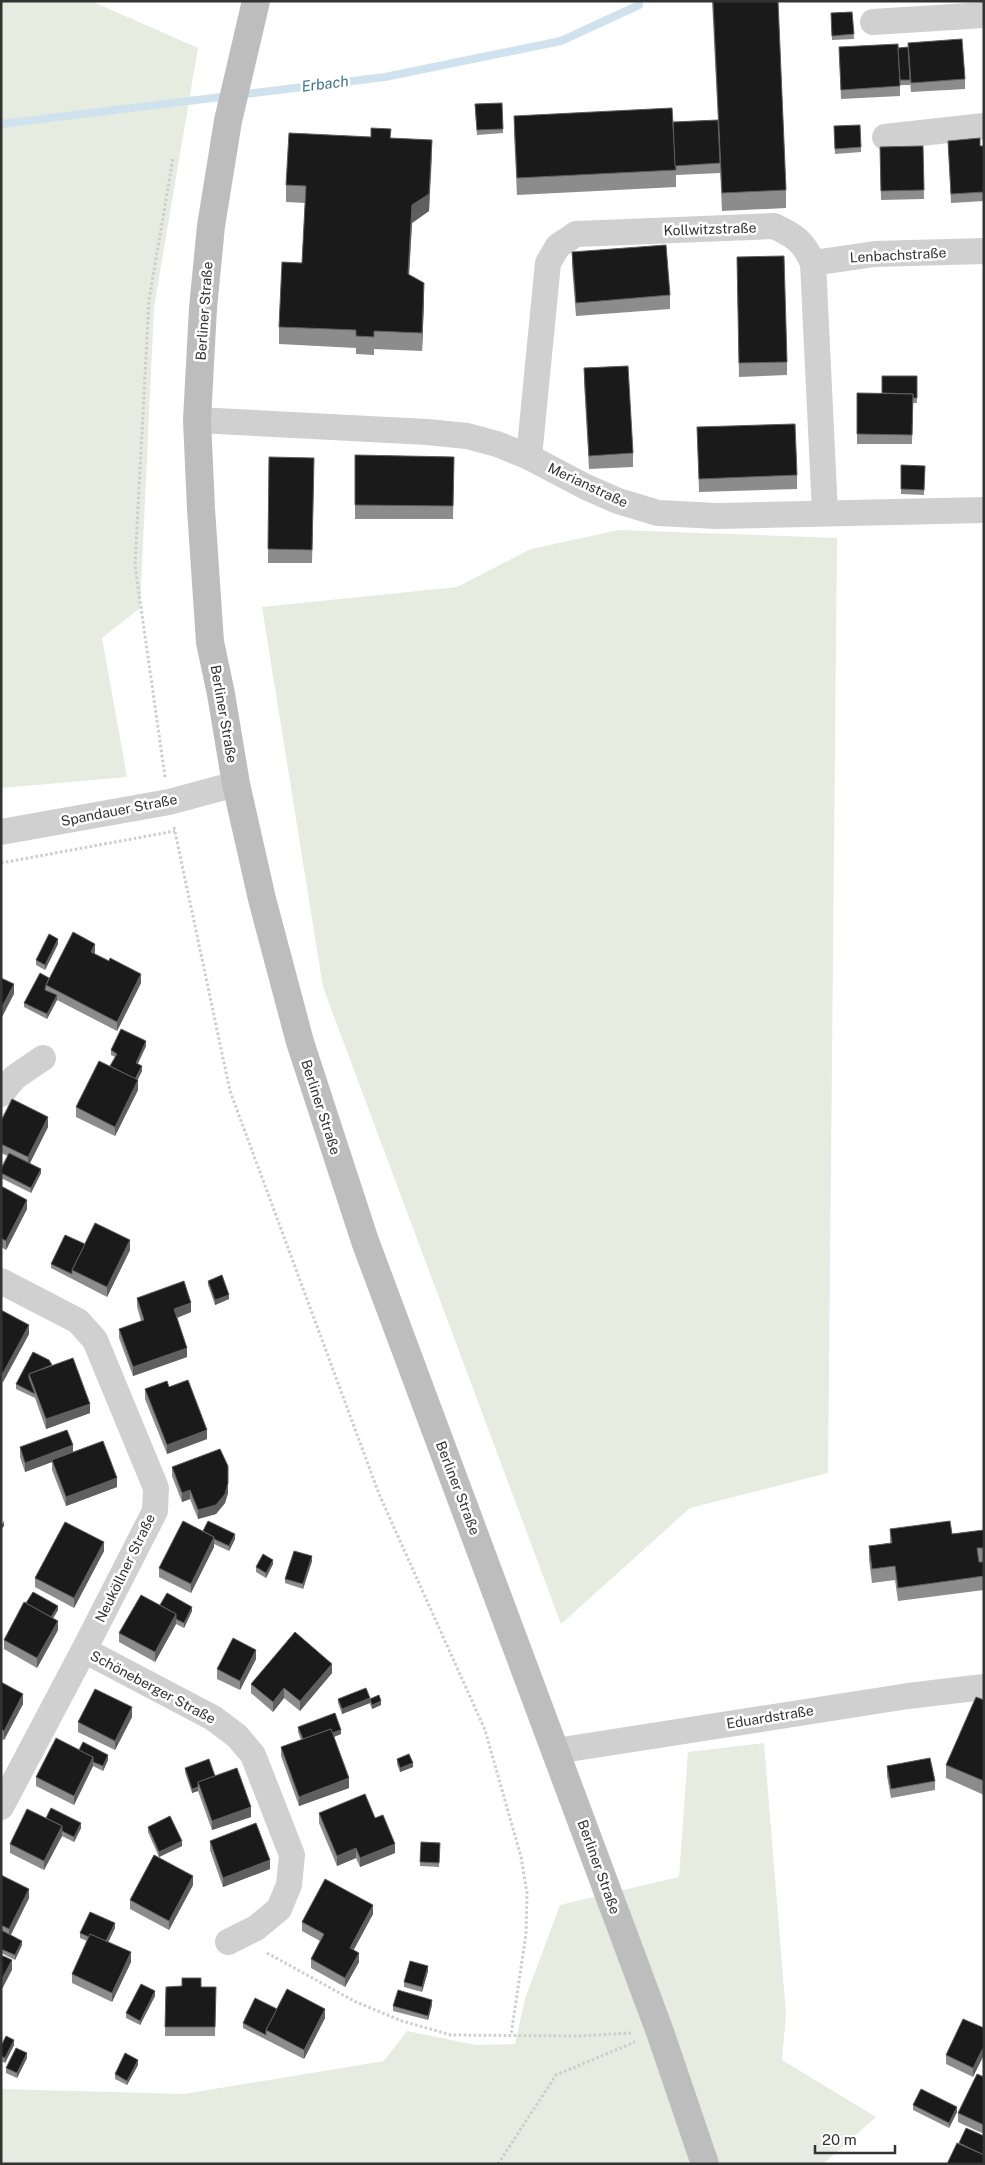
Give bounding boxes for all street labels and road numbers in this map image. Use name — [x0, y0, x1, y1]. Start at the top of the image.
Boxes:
street label: Kollwitzstraße — [663, 219, 757, 239]
street label: Lenbachstraße — [849, 244, 947, 266]
street label: Berliner Straße — [193, 261, 215, 361]
street label: Merianstraße — [545, 459, 631, 511]
street label: Berliner Straße — [208, 664, 240, 764]
street label: Spandauer Straße — [59, 791, 179, 829]
street label: Berliner Straße — [298, 1057, 344, 1157]
street label: Berliner Straße — [433, 1439, 483, 1537]
street label: Neuköllner Straße — [92, 1511, 158, 1625]
street label: Schöneberger Straße — [88, 1647, 218, 1727]
street label: Eduardstraße — [725, 1702, 815, 1732]
street label: Berliner Straße — [575, 1818, 623, 1916]

